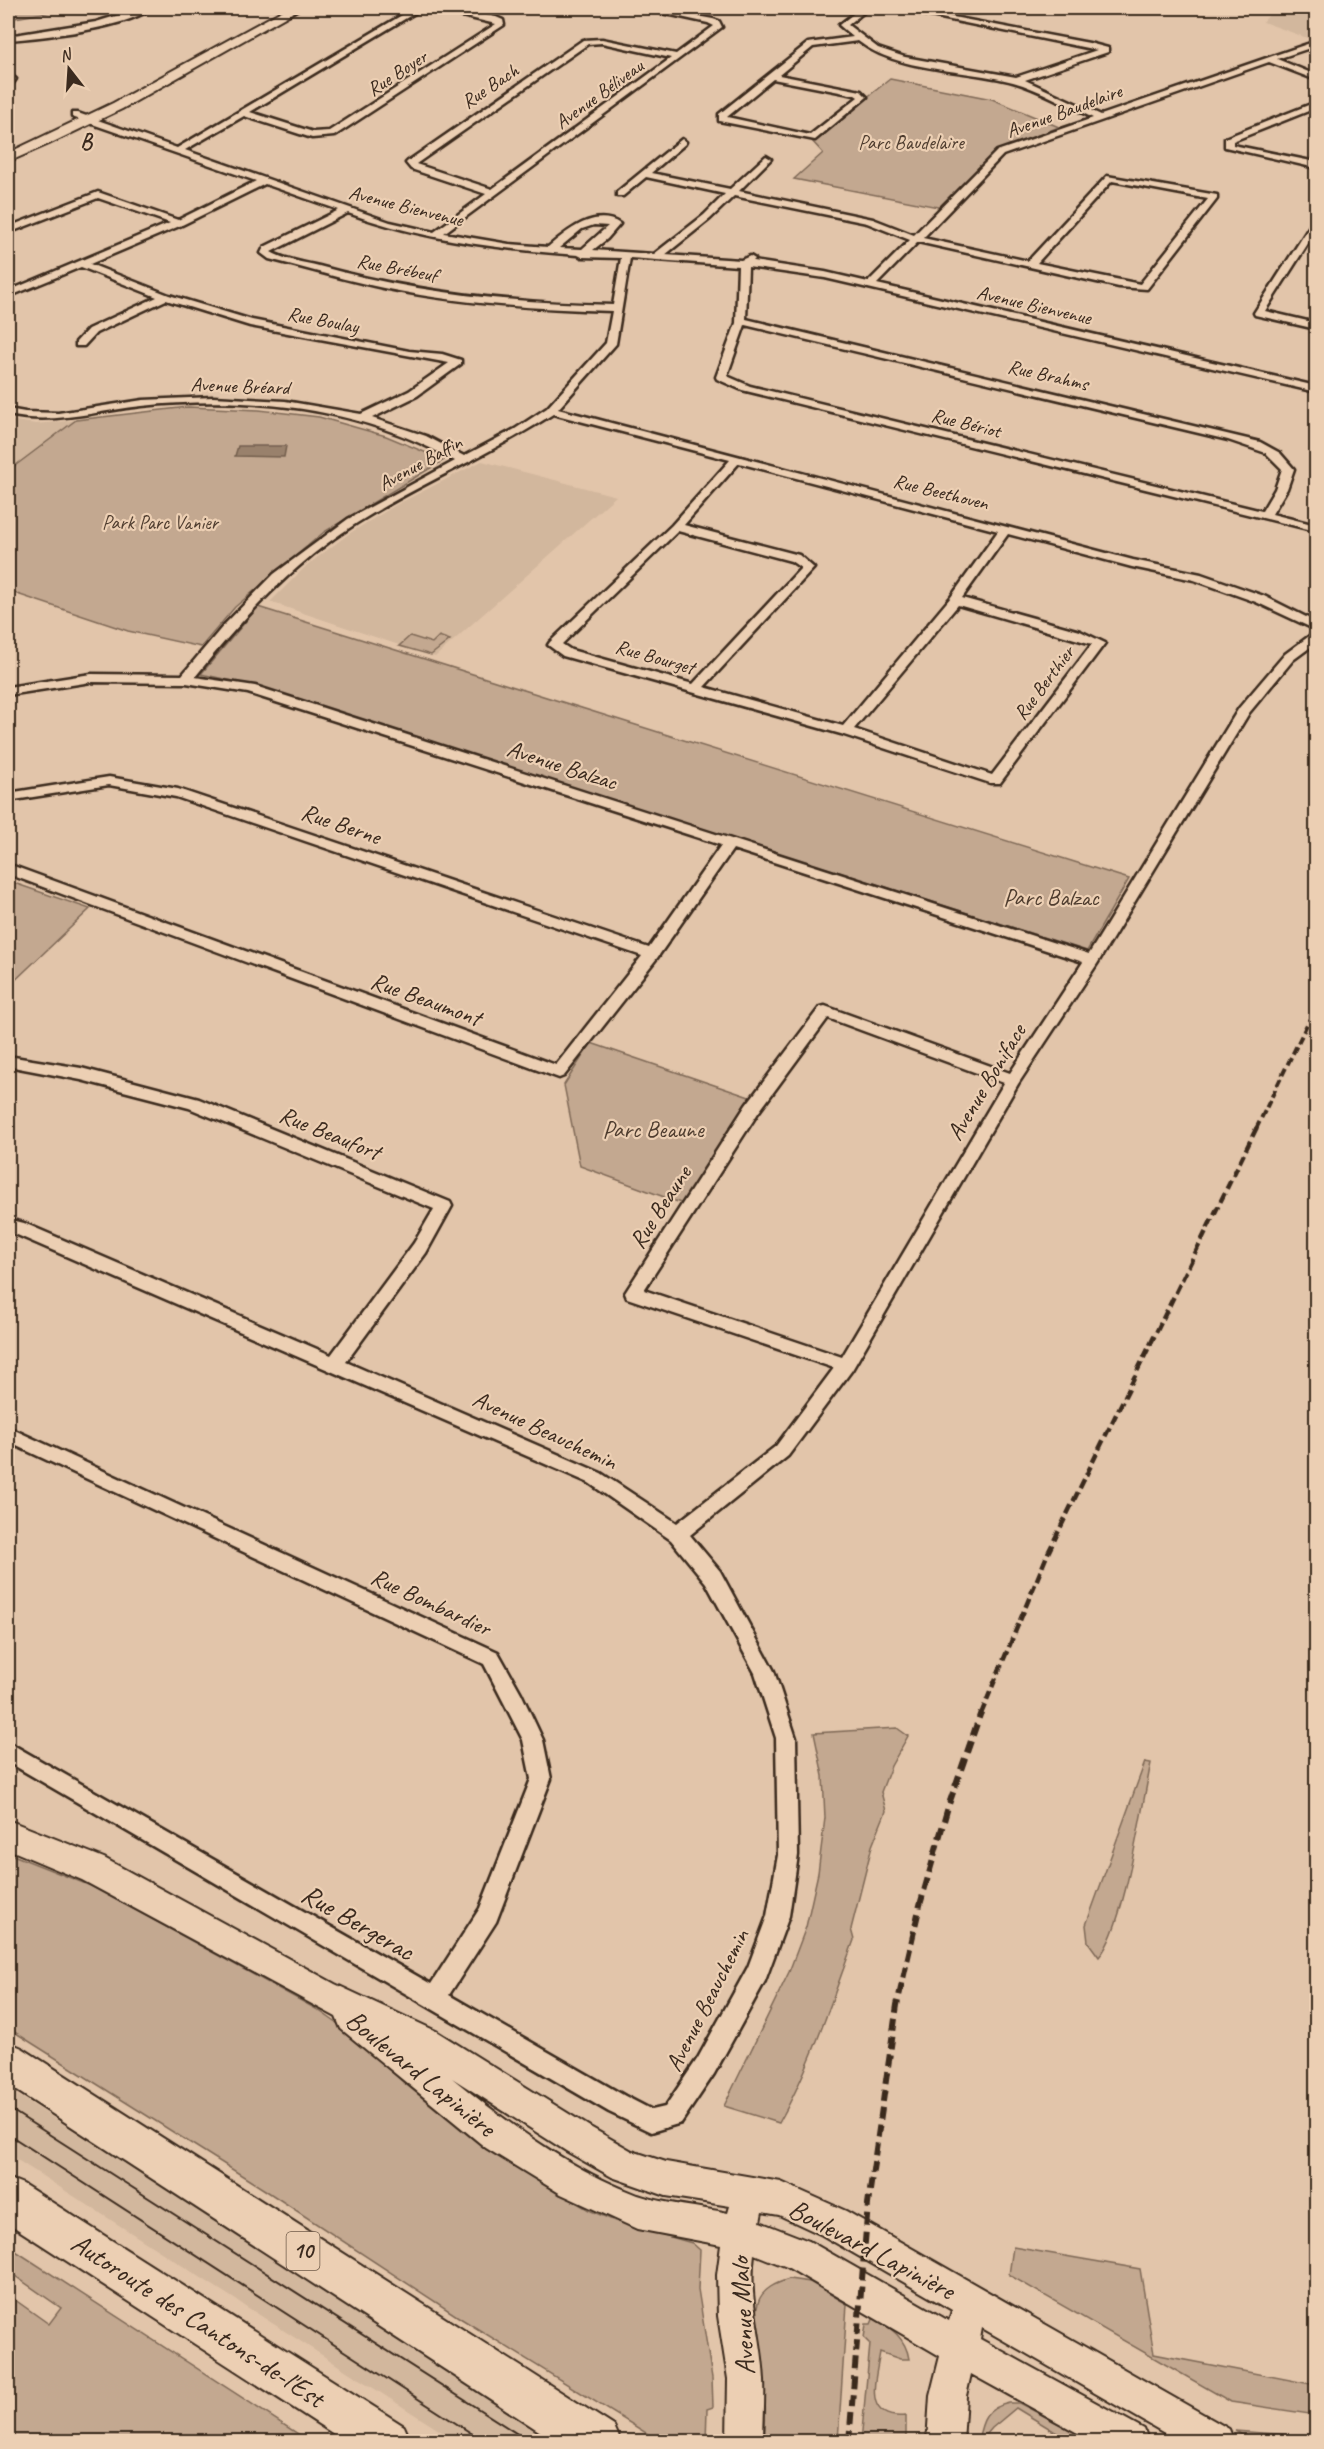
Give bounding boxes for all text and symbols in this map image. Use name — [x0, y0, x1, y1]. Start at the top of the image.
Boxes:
north arrow — [39, 39, 99, 99]
street label: Rue Boyer — [362, 43, 433, 102]
text: N — [57, 44, 76, 67]
street label: Avenue Béliveau — [550, 53, 650, 135]
street label: Rue Bach — [457, 57, 524, 114]
street label: Avenue Baudelaire — [1003, 78, 1127, 143]
district label: B — [80, 128, 93, 156]
park label: Parc Baudelaire — [858, 130, 965, 155]
street label: Avenue Bienvenue — [346, 180, 467, 233]
street label: Rue Brébeuf — [355, 248, 443, 289]
street label: Avenue Bienvenue — [974, 280, 1095, 331]
street label: Rue Boulay — [285, 301, 362, 339]
street label: Rue Brahms — [1005, 354, 1093, 397]
street label: Avenue Bréard — [190, 372, 293, 400]
street label: Rue Bériot — [929, 402, 1005, 444]
street label: Avenue Baffin — [374, 429, 467, 496]
street label: Rue Beethoven — [891, 468, 992, 516]
park label: Park Parc Vanier — [102, 510, 220, 535]
street label: Rue Bourget — [613, 634, 701, 681]
street label: Rue Berthier — [1008, 640, 1081, 725]
street label: Avenue Balzac — [503, 733, 622, 797]
street label: Rue Berne — [297, 796, 387, 852]
park label: Parc Balzac — [1003, 882, 1100, 912]
street label: Rue Beaumont — [367, 965, 488, 1034]
street label: Avenue Boniface — [940, 1017, 1034, 1146]
street label: Rue Beaufort — [275, 1099, 388, 1168]
park label: Parc Beaune — [603, 1114, 706, 1144]
street label: Rue Beaune — [622, 1158, 699, 1254]
street label: Avenue Beauchemin — [468, 1384, 623, 1477]
street label: Rue Bombardier — [366, 1561, 498, 1644]
street label: Rue Bergerac — [295, 1876, 422, 1969]
street label: Avenue Beauchemin — [658, 1923, 756, 2076]
street label: Boulevard Lapinière — [339, 2002, 505, 2145]
street label: Boulevard Lapinière — [783, 2191, 963, 2308]
street label: Autoroute des Cantons-de-l'Est — [65, 2225, 333, 2416]
road number: 10 — [286, 2232, 320, 2270]
street label: Avenue Malo — [721, 2253, 763, 2376]

